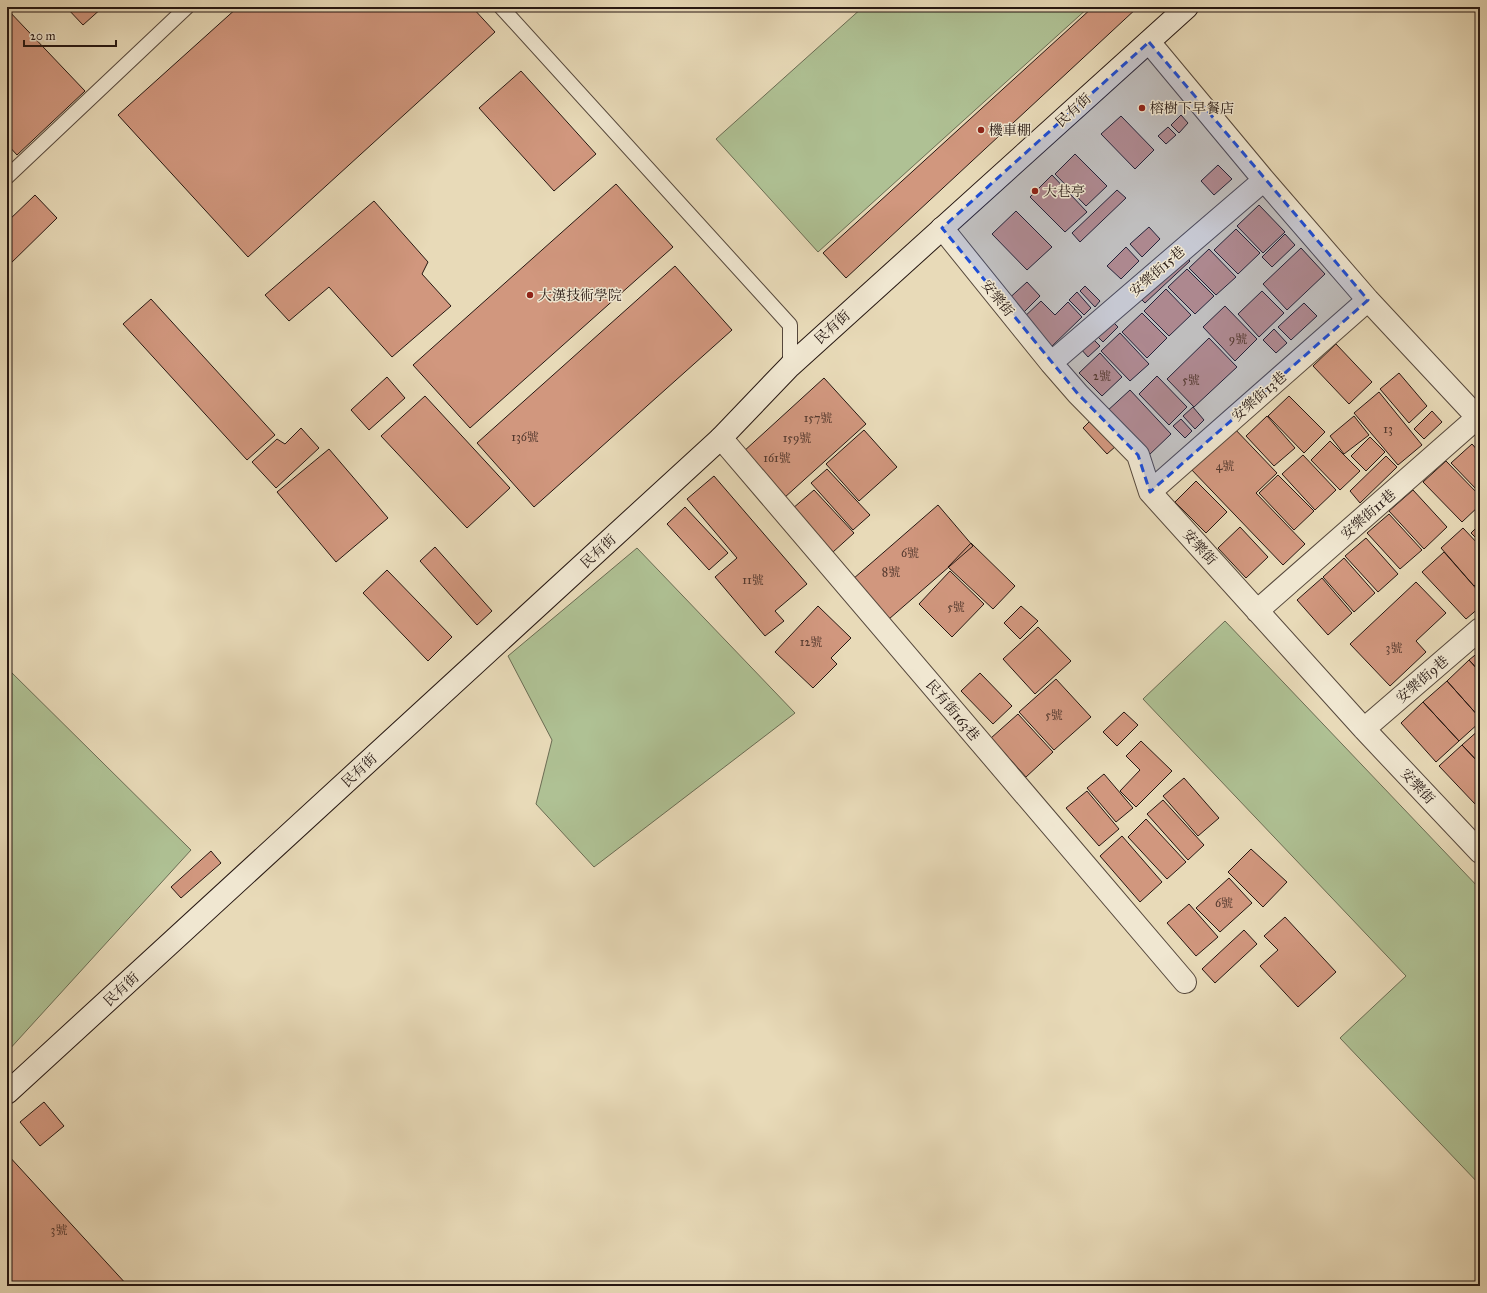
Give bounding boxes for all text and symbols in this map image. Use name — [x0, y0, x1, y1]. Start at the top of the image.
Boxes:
scale bar — [24, 22, 116, 48]
text: 20 m — [30, 29, 56, 43]
street label: 民有街 — [1052, 90, 1095, 131]
place label: 榕樹下早餐店 — [1150, 100, 1234, 117]
marker: 榕樹下早餐店 — [1137, 103, 1147, 113]
place label: 機車棚 — [989, 122, 1031, 139]
marker: 機車棚 — [976, 125, 986, 135]
place label: 大巷亭 — [1043, 183, 1085, 200]
marker: 大巷亭 — [1030, 186, 1040, 196]
street label: 安樂街15巷 — [1126, 243, 1189, 300]
street label: 安樂街 — [978, 277, 1017, 320]
place label: 大漢技術學院 — [538, 287, 622, 304]
marker: 大漢技術學院 — [525, 290, 535, 300]
street label: 民有街 — [811, 307, 854, 348]
house number: 9號 — [1229, 332, 1247, 346]
street label: 安樂街13巷 — [1228, 368, 1290, 425]
house number: 2號 — [1093, 369, 1111, 383]
house number: 5號 — [1182, 373, 1200, 387]
house number: 157號 — [804, 411, 832, 425]
house number: 13 — [1383, 422, 1393, 436]
house number: 136號 — [511, 430, 539, 444]
house number: 159號 — [783, 431, 811, 445]
house number: 161號 — [763, 451, 791, 465]
house number: 4號 — [1216, 459, 1234, 473]
street label: 安樂街11巷 — [1337, 486, 1399, 543]
street label: 安樂街 — [1179, 526, 1220, 569]
street label: 民有街 — [577, 531, 619, 572]
house number: 6號 — [901, 546, 919, 560]
house number: 8號 — [882, 565, 900, 579]
house number: 11號 — [742, 573, 764, 587]
house number: 5號 — [947, 600, 965, 614]
house number: 12號 — [800, 635, 822, 649]
house number: 3號 — [1386, 641, 1402, 655]
street label: 安樂街9巷 — [1393, 652, 1452, 707]
street label: 民有街163巷 — [922, 676, 983, 744]
house number: 5號 — [1045, 708, 1063, 722]
street label: 民有街 — [338, 750, 380, 791]
street label: 安樂街 — [1397, 765, 1438, 807]
house number: 6號 — [1215, 896, 1233, 910]
street label: 民有街 — [100, 969, 142, 1010]
house number: 3號 — [51, 1223, 67, 1237]

